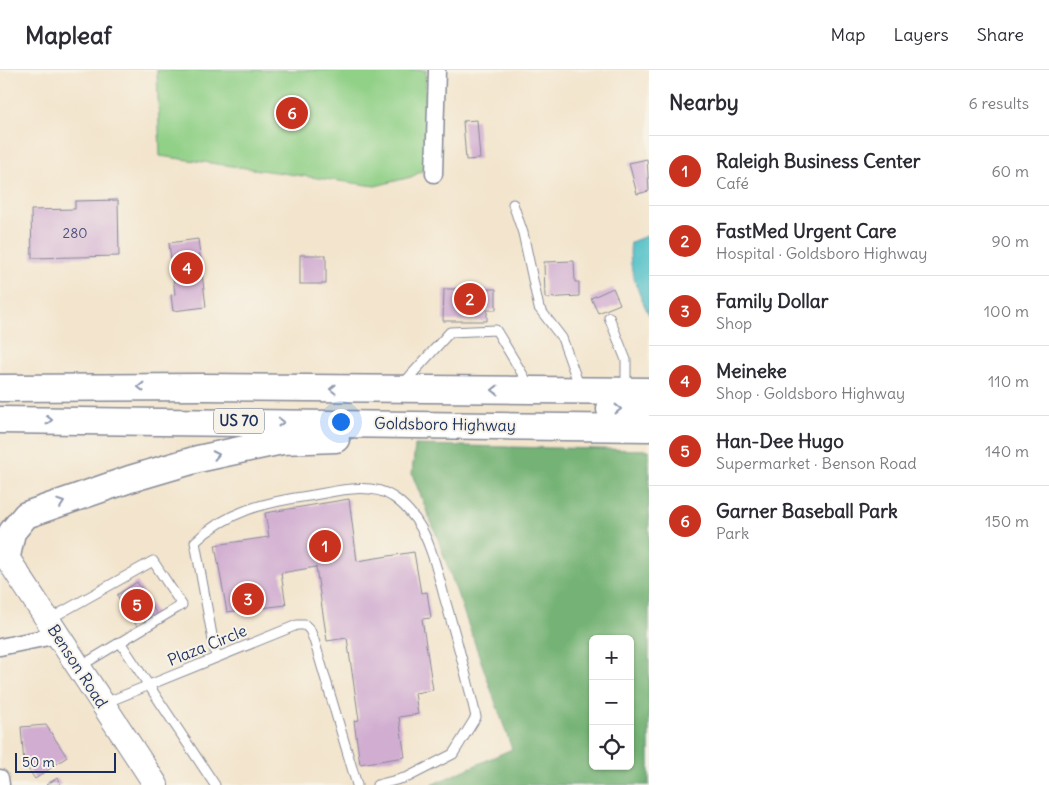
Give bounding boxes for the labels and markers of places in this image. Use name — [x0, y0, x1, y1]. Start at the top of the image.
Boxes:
pin: 6 — [276, 94, 308, 132]
pin: 4 — [171, 249, 203, 287]
pin: 2 — [454, 280, 486, 318]
pin: 1 — [309, 527, 341, 565]
pin: 3 — [232, 580, 264, 618]
pin: 5 — [121, 586, 153, 624]

